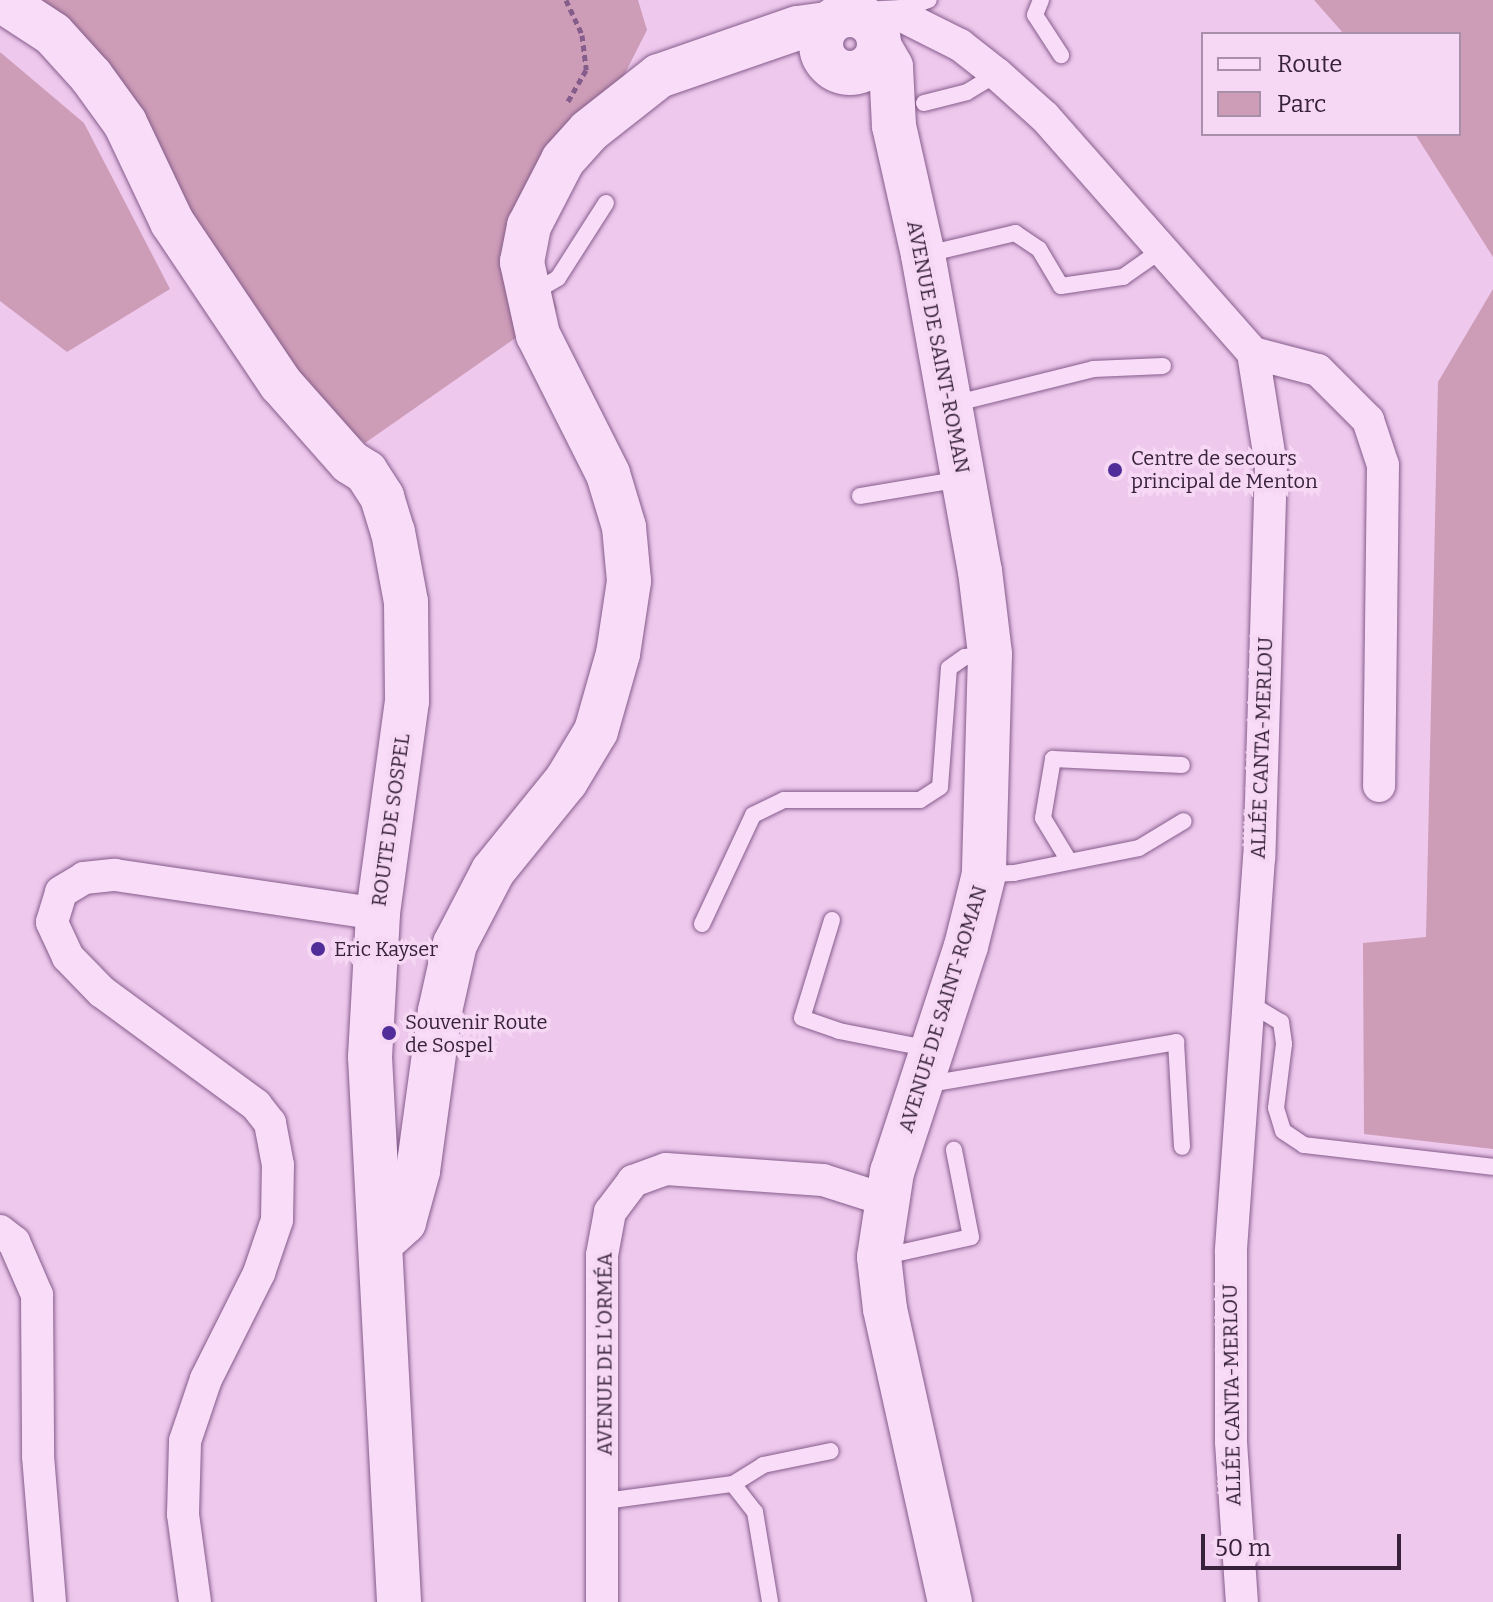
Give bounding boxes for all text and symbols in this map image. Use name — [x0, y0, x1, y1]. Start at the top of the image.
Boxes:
legend — [1201, 32, 1461, 136]
text: Route — [1277, 50, 1342, 78]
text: Parc — [1277, 90, 1326, 118]
street label: AVENUE DE SAINT-ROMAN — [902, 218, 974, 476]
place label: Centre de secours principal de Menton — [1131, 446, 1318, 493]
marker: Centre de secours principal de Menton — [1106, 461, 1124, 479]
street label: ALLÉE CANTA-MERLOU — [1246, 637, 1278, 859]
street label: ROUTE DE SOSPEL — [367, 732, 415, 908]
street label: AVENUE DE SAINT-ROMAN — [894, 883, 992, 1135]
place label: Eric Kayser — [334, 937, 438, 961]
marker: Eric Kayser — [309, 940, 327, 958]
place label: Souvenir Route de Sospel — [405, 1010, 547, 1057]
marker: Souvenir Route de Sospel — [380, 1024, 398, 1042]
street label: AVENUE DE L'ORMÉA — [593, 1252, 617, 1456]
street label: ALLÉE CANTA-MERLOU — [1218, 1284, 1246, 1506]
scale bar — [1205, 1518, 1405, 1568]
text: 50 m — [1215, 1534, 1271, 1562]

